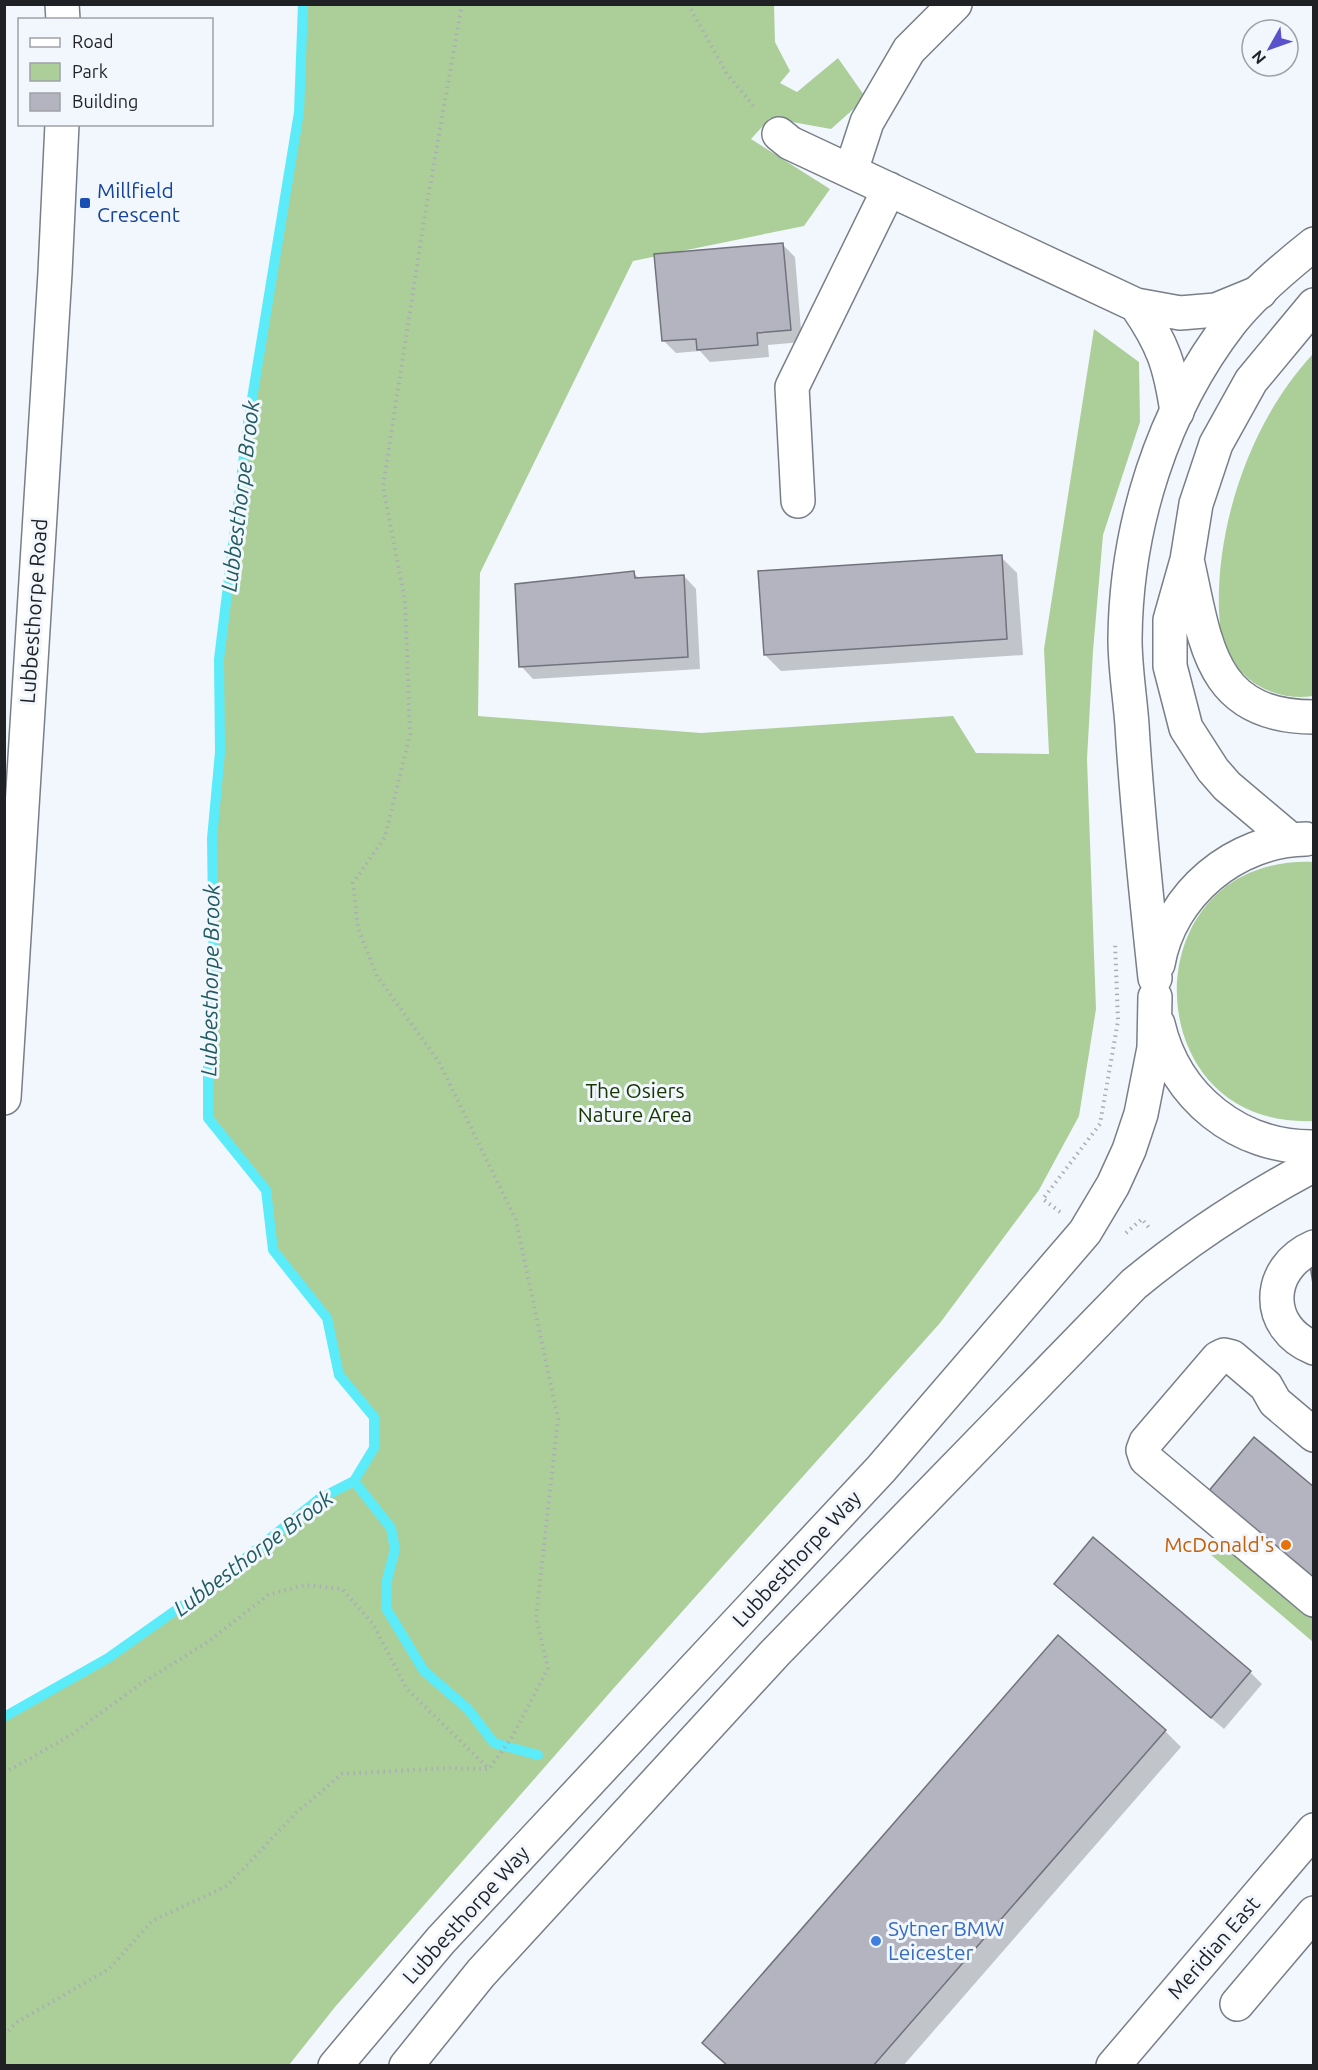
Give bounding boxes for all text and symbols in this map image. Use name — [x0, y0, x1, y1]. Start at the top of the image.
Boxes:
legend — [18, 18, 213, 126]
north arrow — [1240, 18, 1300, 78]
text: Road — [72, 31, 114, 51]
text: N — [1248, 47, 1269, 68]
text: Park — [72, 61, 108, 81]
text: Building — [72, 91, 138, 111]
place label: Millfield Crescent — [97, 178, 180, 226]
marker: Millfield Crescent — [78, 196, 92, 210]
water label: Lubbesthorpe Brook — [215, 398, 264, 593]
street label: Lubbesthorpe Road — [15, 518, 51, 704]
water label: Lubbesthorpe Brook — [195, 883, 224, 1077]
park label: The Osiers Nature Area — [578, 1078, 692, 1126]
water label: Lubbesthorpe Brook — [168, 1484, 338, 1621]
street label: Lubbesthorpe Way — [727, 1485, 865, 1631]
place label: McDonald's — [1164, 1532, 1274, 1556]
marker: McDonald's — [1279, 1538, 1293, 1552]
street label: Lubbesthorpe Way — [397, 1841, 533, 1988]
street label: Meridian East — [1162, 1891, 1264, 2003]
place label: Sytner BMW Leicester — [888, 1916, 1004, 1964]
marker: Sytner BMW Leicester — [869, 1934, 883, 1948]

